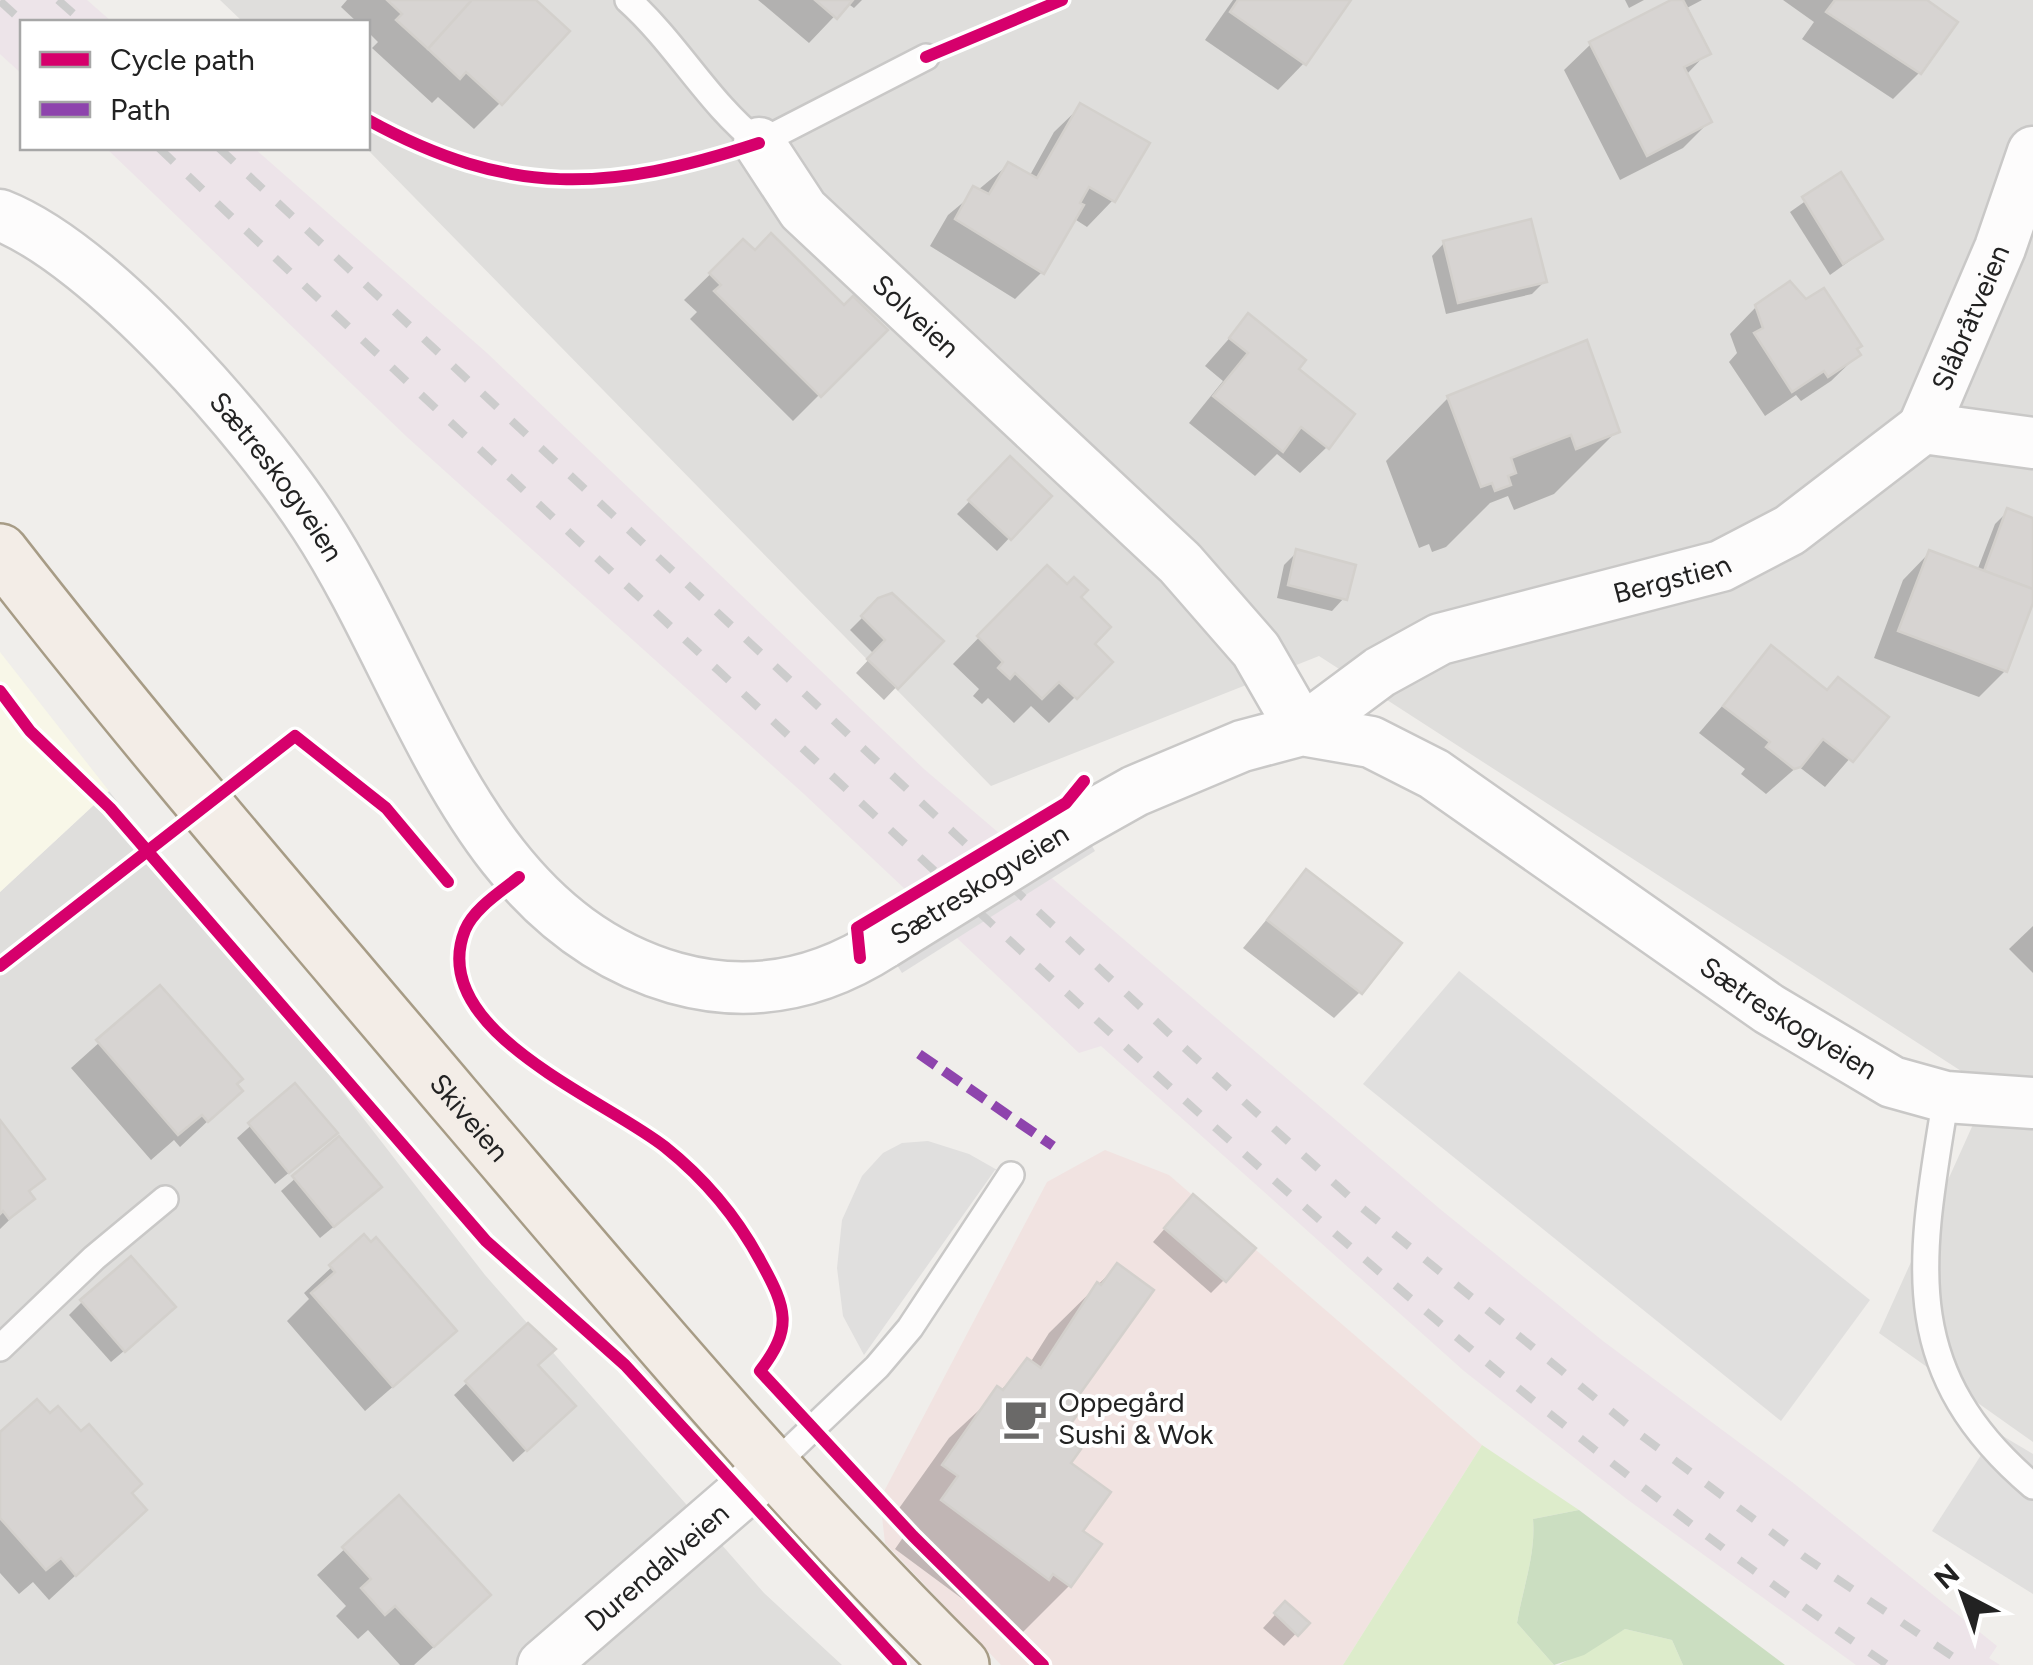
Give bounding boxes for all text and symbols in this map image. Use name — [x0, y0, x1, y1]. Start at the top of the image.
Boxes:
legend — [20, 20, 370, 150]
text: Cycle path — [110, 41, 255, 78]
text: Path — [110, 91, 170, 128]
street label: Slåbråtveien — [1924, 240, 2016, 396]
street label: Solveien — [866, 267, 967, 365]
street label: Sætreskogveien — [203, 385, 351, 567]
street label: Bergstien — [1610, 547, 1737, 610]
street label: Sætreskogveien — [884, 816, 1075, 952]
street label: Sætreskogveien — [1694, 949, 1884, 1086]
street label: Skiveien — [423, 1067, 516, 1168]
place label: Oppegård Sushi & Wok — [1058, 1385, 1214, 1451]
cafe icon: Oppegård Sushi & Wok — [1001, 1394, 1049, 1442]
street label: Durendalveien — [578, 1496, 735, 1638]
north arrow — [1913, 1545, 2013, 1645]
text: N — [1927, 1556, 1966, 1596]

